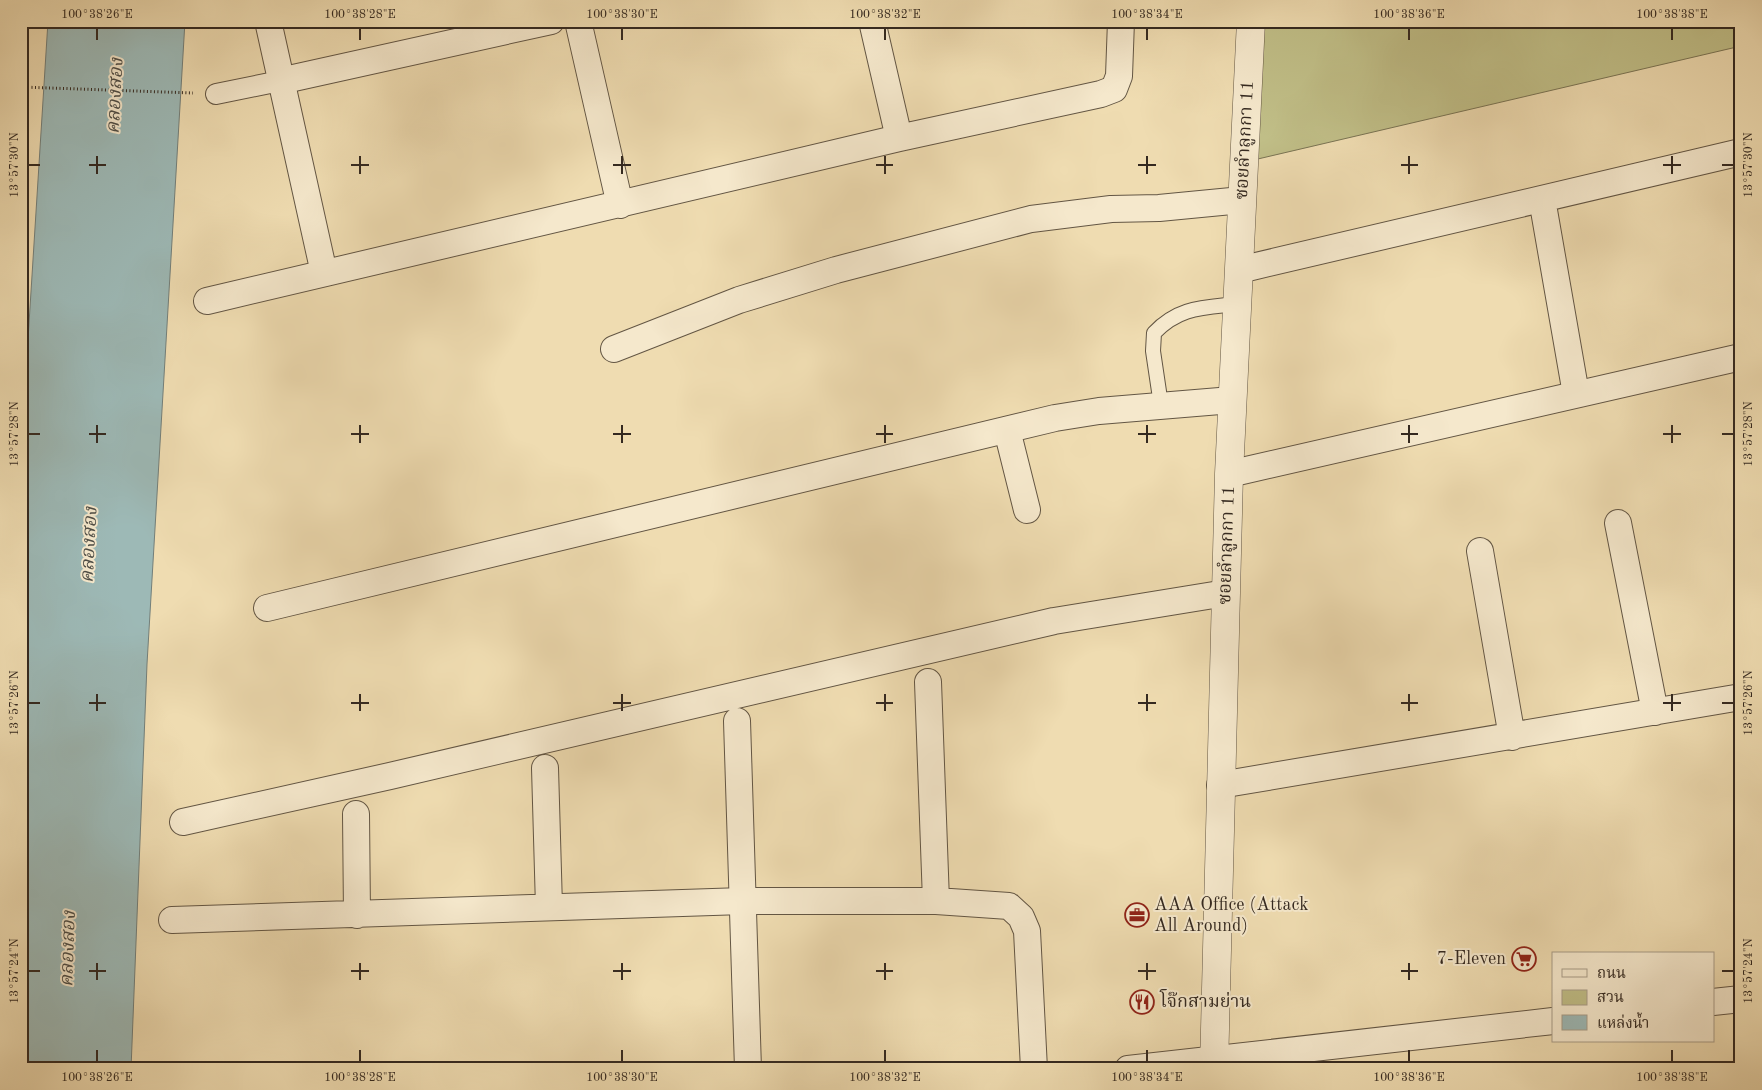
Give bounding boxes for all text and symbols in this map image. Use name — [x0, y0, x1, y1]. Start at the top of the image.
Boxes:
text: 100°38'26"E — [61, 9, 133, 21]
text: 100°38'28"E — [324, 9, 396, 21]
text: 100°38'30"E — [586, 9, 658, 21]
text: 100°38'32"E — [849, 9, 921, 21]
text: 100°38'34"E — [1111, 9, 1183, 21]
text: 100°38'36"E — [1373, 9, 1445, 21]
text: 100°38'38"E — [1636, 9, 1708, 21]
water label: คลองสอง — [105, 56, 128, 135]
street label: ซอยลำลูกกา 11 — [1232, 80, 1258, 200]
text: 13°57'30"N — [8, 132, 21, 198]
text: 13°57'30"N — [1742, 132, 1755, 198]
text: 13°57'28"N — [8, 401, 21, 467]
text: 13°57'28"N — [1742, 401, 1755, 467]
street label: ซอยลำลูกกา 11 — [1215, 485, 1239, 605]
water label: คลองสอง — [79, 505, 102, 584]
text: 13°57'26"N — [8, 670, 21, 736]
text: 13°57'26"N — [1742, 670, 1755, 736]
place label: AAA Office (Attack All Around) — [1154, 895, 1309, 935]
office icon: AAA Office (Attack All Around) — [1124, 902, 1150, 928]
water label: คลองสอง — [58, 909, 80, 987]
text: 13°57'24"N — [8, 938, 21, 1004]
text: 13°57'24"N — [1742, 938, 1755, 1004]
supermarket icon: 7-Eleven — [1511, 946, 1537, 972]
place label: 7-Eleven — [1437, 950, 1506, 968]
legend — [1552, 952, 1714, 1042]
text: ถนน — [1597, 967, 1626, 982]
place label: โจ๊กสามย่าน — [1159, 988, 1251, 1011]
restaurant icon: โจ๊กสามย่าน — [1129, 989, 1155, 1015]
text: สวน — [1597, 991, 1624, 1006]
text: แหล่งน้ำ — [1597, 1012, 1649, 1032]
text: 100°38'26"E — [61, 1072, 133, 1084]
text: 100°38'28"E — [324, 1072, 396, 1084]
text: 100°38'30"E — [586, 1072, 658, 1084]
text: 100°38'32"E — [849, 1072, 921, 1084]
text: 100°38'34"E — [1111, 1072, 1183, 1084]
text: 100°38'36"E — [1373, 1072, 1445, 1084]
text: 100°38'38"E — [1636, 1072, 1708, 1084]

